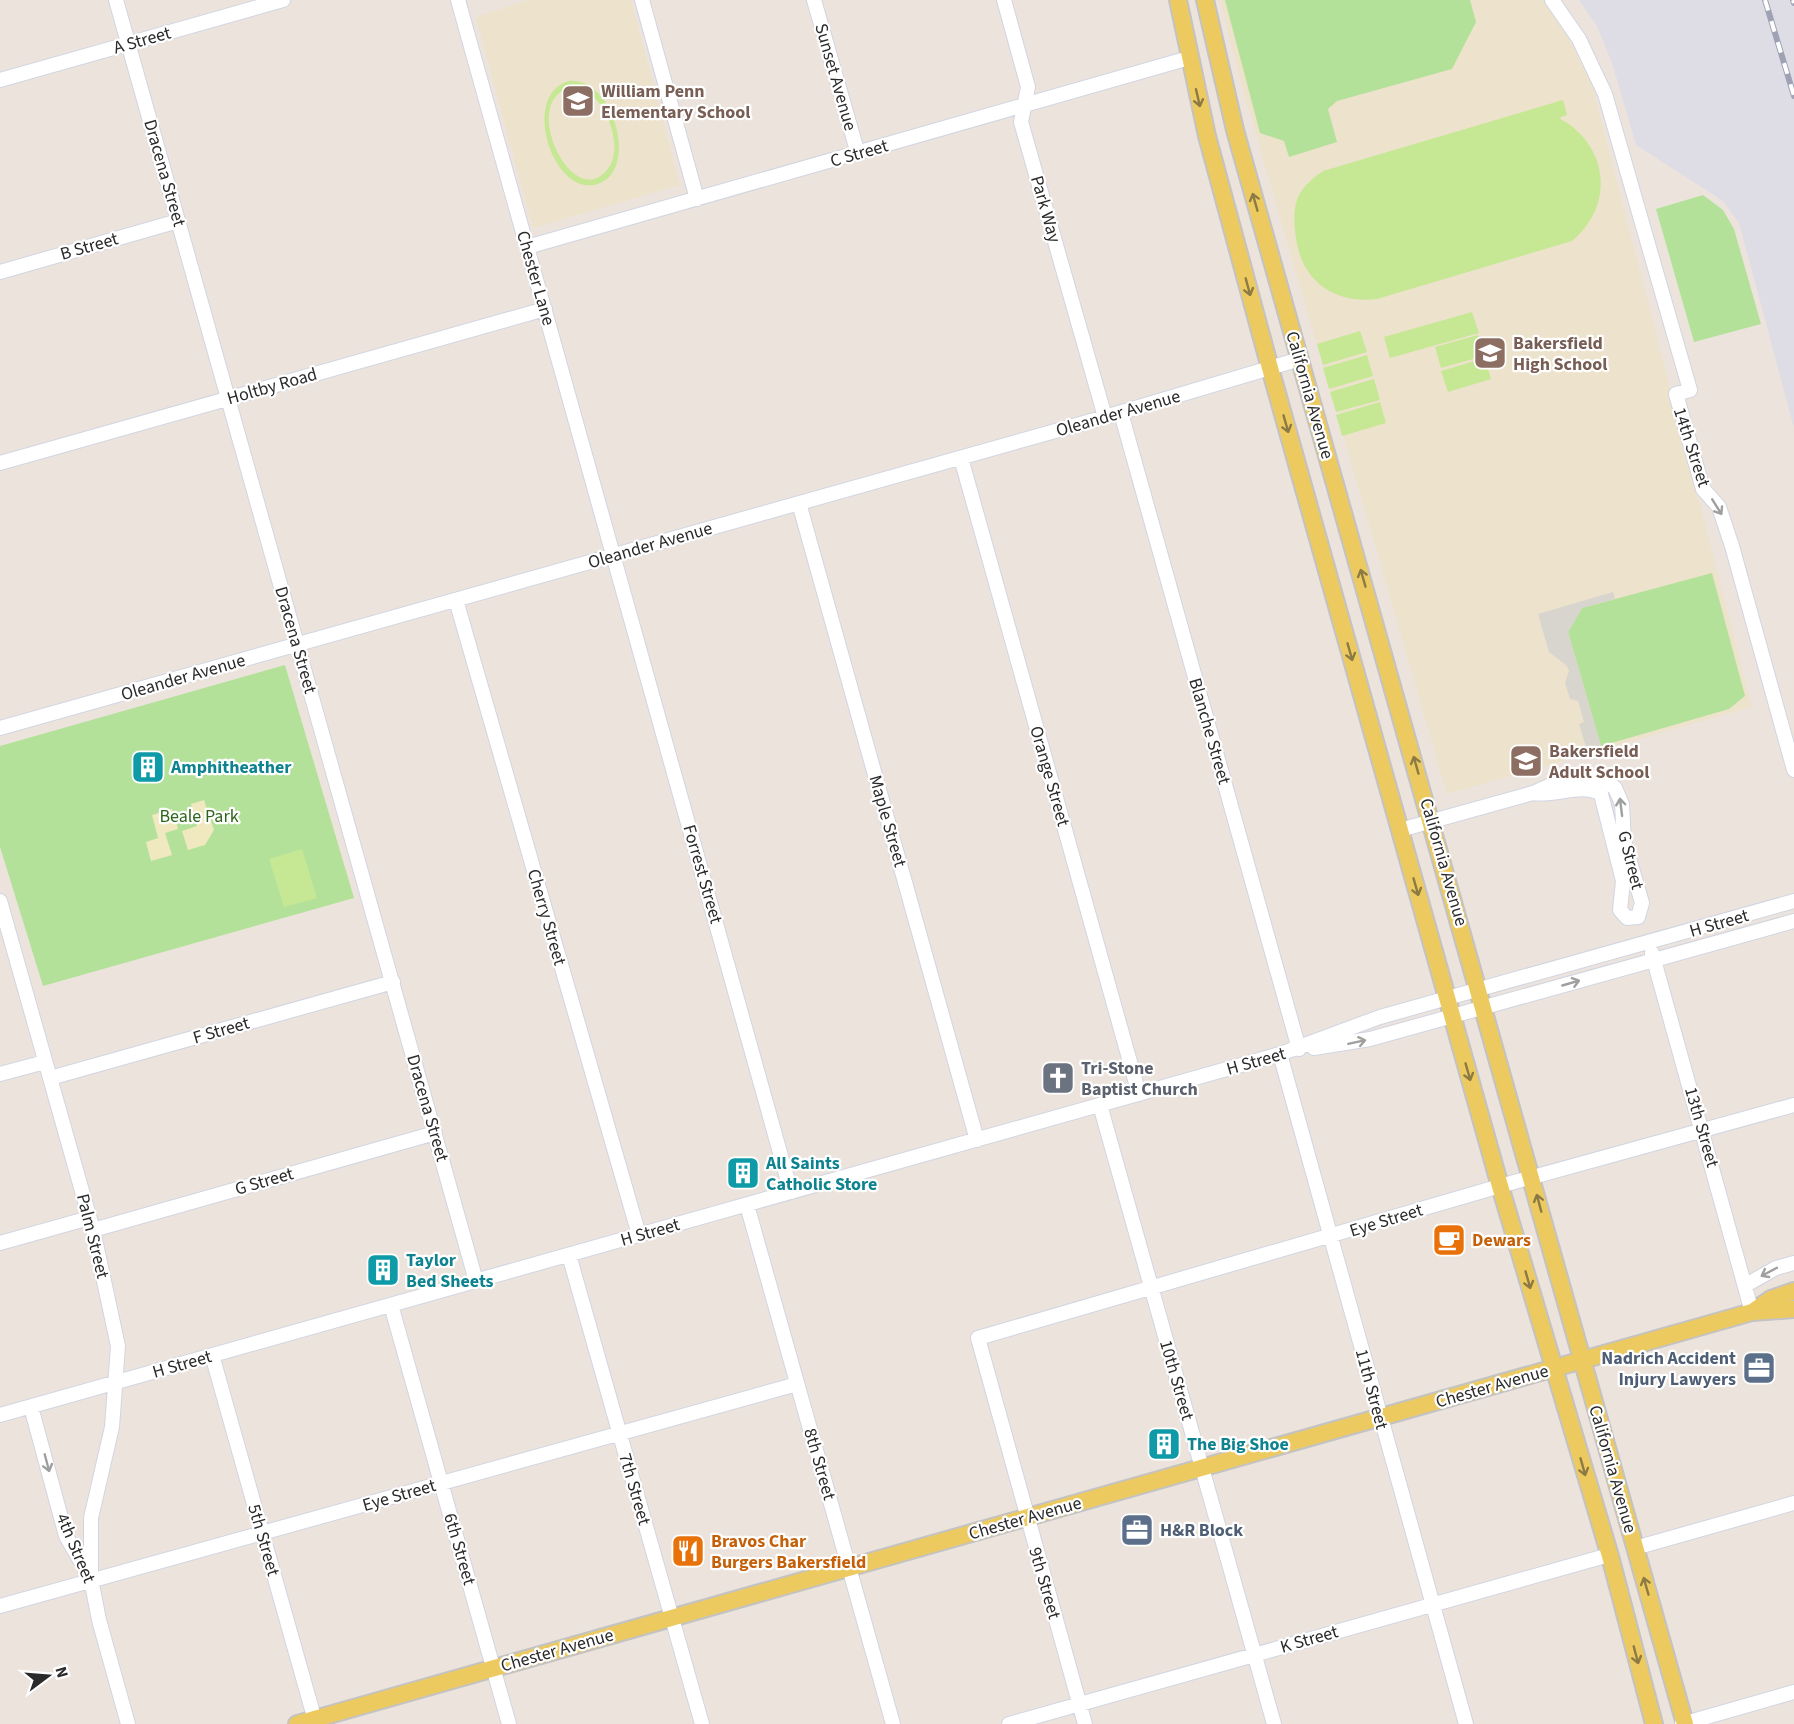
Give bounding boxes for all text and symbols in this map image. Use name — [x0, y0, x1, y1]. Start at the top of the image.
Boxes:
street label: A Street — [111, 20, 174, 61]
street label: Sunset Avenue — [808, 20, 863, 134]
place label: William Penn Elementary School — [601, 79, 751, 125]
school or university icon: William Penn Elementary School — [560, 83, 596, 119]
one-way arrow — [1193, 89, 1205, 108]
street label: Dracena Street — [137, 117, 192, 230]
street label: C Street — [827, 133, 891, 174]
street label: Park Way — [1024, 173, 1067, 246]
one-way arrow — [1249, 193, 1260, 212]
street label: B Street — [57, 226, 121, 267]
street label: Chester Lane — [510, 228, 561, 328]
one-way arrow — [1243, 277, 1254, 296]
street label: California Avenue — [1279, 328, 1340, 462]
place label: Bakersfield High School — [1513, 331, 1607, 377]
school or university icon: Bakersfield High School — [1472, 335, 1508, 371]
street label: Holtby Road — [224, 362, 320, 411]
street label: Oleander Avenue — [1053, 384, 1183, 443]
street label: 14th Street — [1667, 404, 1716, 490]
one-way arrow — [1281, 414, 1292, 433]
one-way arrow — [1711, 498, 1723, 515]
street label: Oleander Avenue — [585, 516, 715, 575]
one-way arrow — [1356, 569, 1368, 588]
street label: Dracena Street — [268, 584, 323, 697]
one-way arrow — [1345, 642, 1356, 661]
street label: Oleander Avenue — [118, 648, 248, 707]
street label: Blanche Street — [1182, 675, 1237, 787]
street label: Orange Street — [1023, 723, 1076, 829]
place label: Bakersfield Adult School — [1548, 739, 1649, 785]
school or university icon: Bakersfield Adult School — [1508, 743, 1544, 779]
building icon: Amphitheather — [130, 749, 166, 785]
place label: Amphitheather — [170, 755, 292, 780]
one-way arrow — [1410, 756, 1421, 775]
street label: Maple Street — [862, 772, 913, 870]
street label: California Avenue — [1413, 795, 1474, 929]
one-way arrow — [1615, 797, 1626, 817]
park label: Beale Park — [159, 804, 239, 829]
street label: Forrest Street — [676, 822, 729, 926]
street label: G Street — [1611, 828, 1650, 892]
street label: Cherry Street — [521, 866, 572, 968]
one-way arrow — [1411, 877, 1422, 896]
street label: H Street — [1687, 903, 1752, 944]
one-way arrow — [1561, 977, 1580, 988]
street label: F Street — [190, 1011, 252, 1050]
one-way arrow — [1348, 1035, 1367, 1047]
street label: H Street — [1224, 1041, 1289, 1082]
street label: Dracena Street — [400, 1052, 455, 1165]
place label: Tri-Stone Baptist Church — [1081, 1056, 1198, 1102]
church icon: Tri-Stone Baptist Church — [1040, 1060, 1076, 1096]
one-way arrow — [1463, 1062, 1474, 1081]
street label: 13th Street — [1678, 1084, 1725, 1170]
place label: All Saints Catholic Store — [765, 1151, 877, 1197]
building icon: All Saints Catholic Store — [725, 1155, 761, 1191]
street label: G Street — [232, 1161, 296, 1202]
street label: Palm Street — [70, 1191, 115, 1281]
one-way arrow — [1533, 1194, 1544, 1213]
street label: Eye Street — [1346, 1198, 1426, 1243]
street label: H Street — [618, 1212, 683, 1253]
cafe icon: Dewars — [1431, 1222, 1467, 1258]
place label: Dewars — [1472, 1228, 1531, 1253]
place label: Taylor Bed Sheets — [406, 1248, 494, 1294]
building icon: Taylor Bed Sheets — [365, 1252, 401, 1288]
one-way arrow — [1761, 1267, 1779, 1278]
one-way arrow — [1523, 1270, 1534, 1289]
street label: 10th Street — [1153, 1337, 1200, 1423]
street label: H Street — [150, 1344, 215, 1385]
street label: 11th Street — [1349, 1346, 1394, 1432]
place label: Nadrich Accident Injury Lawyers — [1601, 1346, 1736, 1392]
office icon: Nadrich Accident Injury Lawyers — [1741, 1350, 1777, 1386]
street label: Chester Avenue — [1433, 1358, 1552, 1415]
street label: California Avenue — [1582, 1402, 1643, 1536]
street label: 8th Street — [797, 1425, 842, 1503]
building icon: The Big Shoe — [1146, 1426, 1182, 1462]
place label: The Big Shoe — [1187, 1432, 1289, 1457]
street label: 7th Street — [612, 1450, 657, 1528]
one-way arrow — [41, 1453, 53, 1472]
one-way arrow — [1578, 1457, 1589, 1476]
street label: Eye Street — [360, 1473, 439, 1518]
street label: Chester Avenue — [966, 1490, 1085, 1547]
street label: 5th Street — [241, 1501, 286, 1579]
street label: 4th Street — [50, 1509, 101, 1587]
street label: 6th Street — [437, 1510, 482, 1588]
office icon: H&R Block — [1119, 1512, 1155, 1548]
place label: H&R Block — [1160, 1518, 1243, 1543]
place label: Bravos Char Burgers Bakersfield — [711, 1529, 866, 1575]
restaurant icon: Bravos Char Burgers Bakersfield — [670, 1533, 706, 1569]
street label: 9th Street — [1022, 1544, 1067, 1622]
one-way arrow — [1640, 1577, 1651, 1596]
street label: K Street — [1277, 1619, 1341, 1660]
street label: Chester Avenue — [498, 1622, 617, 1679]
one-way arrow — [1631, 1645, 1642, 1664]
north arrow — [18, 1646, 78, 1706]
text: N — [49, 1664, 73, 1680]

